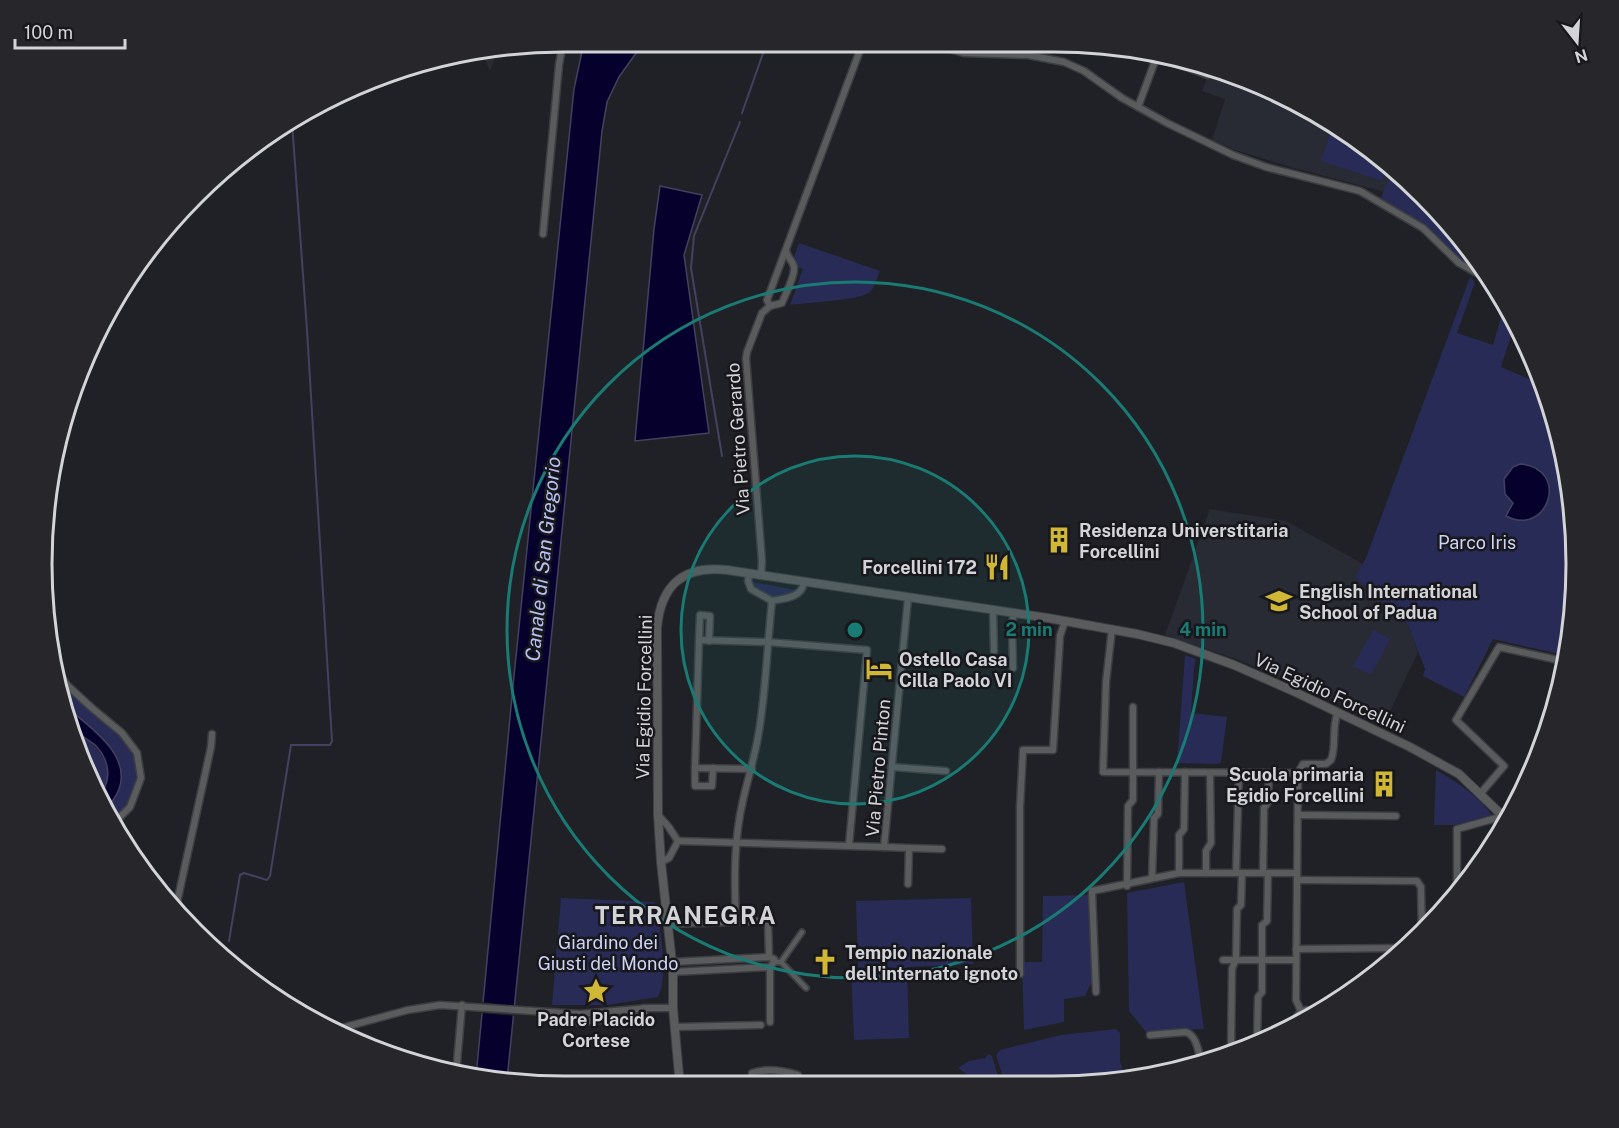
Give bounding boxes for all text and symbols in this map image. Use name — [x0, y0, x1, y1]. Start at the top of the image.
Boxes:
scale bar — [15, 12, 124, 50]
north arrow — [1547, 12, 1607, 72]
text: 100 m — [24, 22, 73, 43]
text: N — [1572, 45, 1590, 67]
street label: Via Pietro Gerardo — [722, 362, 754, 516]
water label: Canale di San Gregorio — [520, 455, 566, 662]
place label: Residenza Universtitaria Forcellini — [1079, 520, 1288, 562]
building icon: Residenza Universtitaria Forcellini — [1044, 525, 1074, 555]
park label: Parco Iris — [1438, 532, 1516, 553]
restaurant icon: Forcellini 172 — [982, 552, 1012, 582]
place label: Forcellini 172 — [862, 557, 977, 578]
place label: English International School of Padua — [1299, 581, 1478, 623]
school or university icon: English International School of Padua — [1264, 586, 1294, 616]
street label: Via Egidio Forcellini — [632, 615, 656, 779]
text: 2 min — [1005, 619, 1053, 640]
text: 4 min — [1179, 619, 1227, 640]
centre of rings — [845, 620, 865, 640]
place label: Ostello Casa Cilla Paolo VI — [899, 649, 1012, 691]
street label: Via Egidio Forcellini — [1251, 649, 1409, 737]
hotel icon: Ostello Casa Cilla Paolo VI — [864, 654, 894, 684]
street label: Via Pietro Pinton — [862, 698, 894, 838]
place label: Scuola primaria Egidio Forcellini — [1226, 764, 1364, 806]
building icon: Scuola primaria Egidio Forcellini — [1369, 769, 1399, 799]
district label: TERRANEGRA — [595, 901, 777, 929]
park label: Giardino dei Giusti del Mondo — [538, 932, 678, 974]
place label: Tempio nazionale dell'internato ignoto — [845, 942, 1018, 984]
church icon: Tempio nazionale dell'internato ignoto — [810, 947, 840, 977]
place icon: Padre Placido Cortese — [581, 976, 611, 1006]
place label: Padre Placido Cortese — [537, 1009, 655, 1051]

